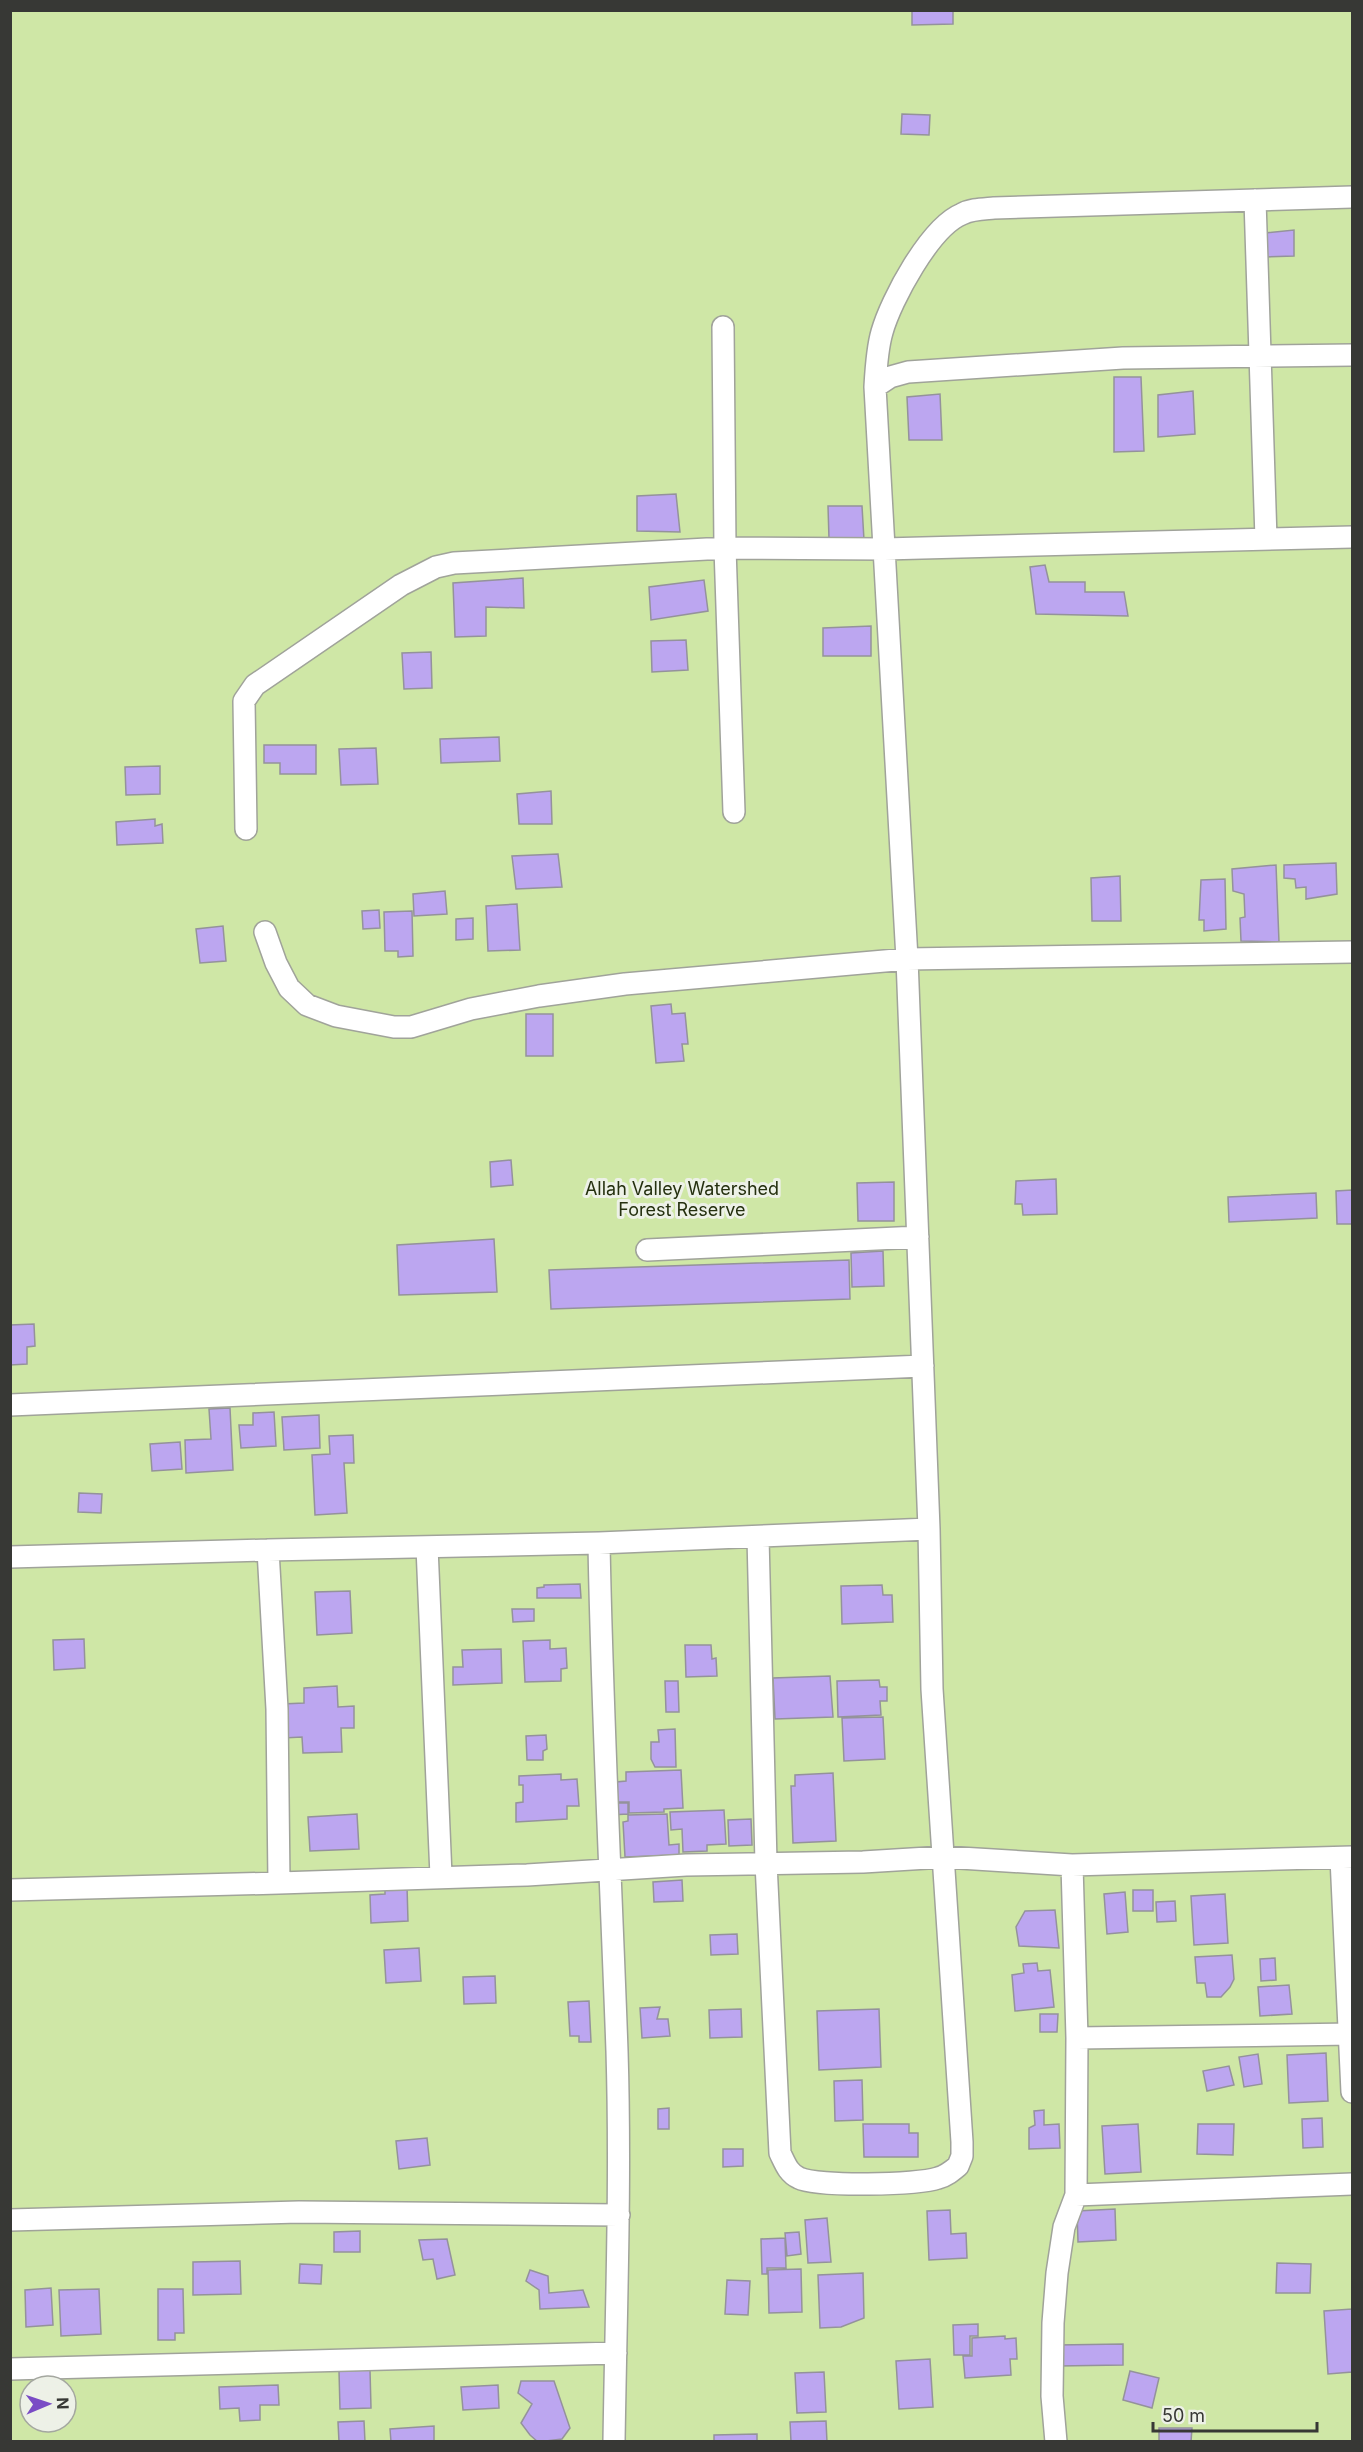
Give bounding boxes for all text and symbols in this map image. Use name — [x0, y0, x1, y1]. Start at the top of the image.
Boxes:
park label: Allah Valley Watershed Forest Reserve — [585, 1178, 779, 1220]
north arrow — [18, 2374, 78, 2434]
scale bar — [1153, 2395, 1316, 2433]
text: N — [53, 2397, 73, 2410]
text: 50 m — [1162, 2405, 1205, 2426]

